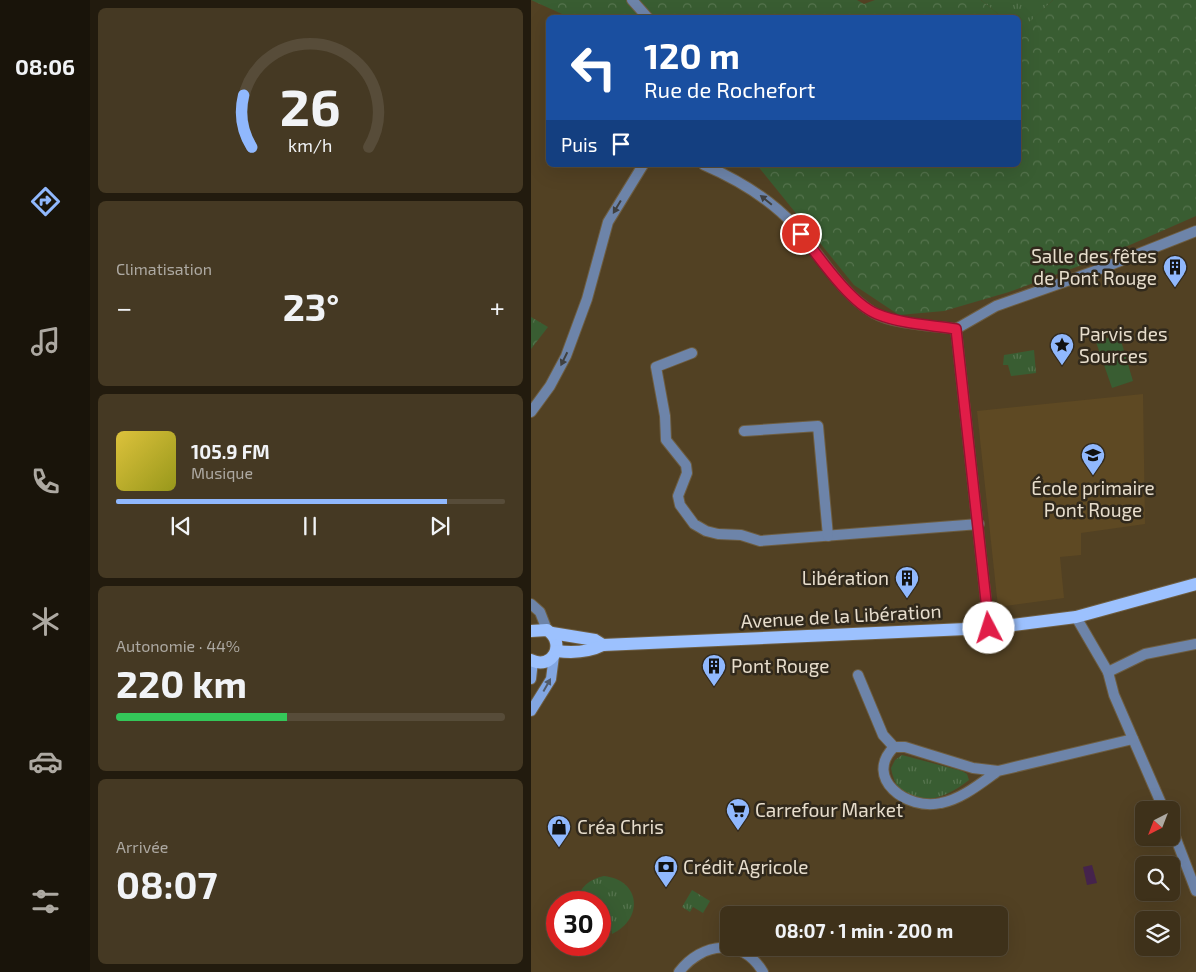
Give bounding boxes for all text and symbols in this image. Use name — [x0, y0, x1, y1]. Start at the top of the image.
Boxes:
text: 120 m — [644, 34, 740, 76]
icon: left — [561, 35, 626, 100]
text: 08:06 — [15, 53, 75, 79]
text: 26 — [280, 74, 341, 136]
text: Rue de Rochefort — [644, 76, 815, 102]
icon: arrive — [607, 130, 635, 158]
text: Puis — [561, 133, 597, 156]
text: km/h — [288, 134, 333, 156]
icon: directions — [28, 184, 63, 219]
one-way arrow — [760, 194, 773, 205]
one-way arrow — [613, 200, 622, 213]
pin — [780, 213, 822, 255]
icon: arrive — [787, 220, 815, 248]
place label: Salle des fêtes de Pont Rouge — [1031, 244, 1157, 289]
building icon: Salle des fêtes de Pont Rouge — [1162, 254, 1188, 288]
text: Climatisation — [116, 259, 212, 278]
text: 23° — [283, 283, 339, 329]
text: − — [116, 290, 132, 324]
text: + — [490, 290, 505, 324]
place label: Parvis des Sources — [1079, 322, 1168, 367]
icon: music — [28, 324, 63, 359]
place icon: Parvis des Sources — [1049, 332, 1075, 366]
one-way arrow — [560, 352, 568, 366]
text: 105.9 FM — [191, 440, 270, 463]
school or university icon: École primaire Pont Rouge — [1080, 442, 1106, 476]
text: Musique — [191, 463, 253, 482]
icon: phone — [28, 464, 63, 499]
place label: École primaire Pont Rouge — [1031, 476, 1155, 521]
icon: previous — [167, 512, 195, 540]
icon: pause — [296, 512, 324, 540]
icon: next — [426, 512, 454, 540]
building icon: Libération — [894, 565, 920, 599]
place label: Libération — [802, 566, 889, 589]
street label: Avenue de la Libération — [740, 599, 942, 632]
position arrow — [962, 601, 1014, 653]
icon: climate — [28, 604, 63, 639]
text: Autonomie · 44% — [116, 636, 240, 655]
building icon: Pont Rouge — [701, 653, 727, 687]
place label: Pont Rouge — [731, 654, 829, 677]
text: 220 km — [116, 660, 247, 706]
one-way arrow — [543, 678, 551, 693]
icon: car — [28, 744, 63, 779]
supermarket icon: Carrefour Market — [725, 797, 751, 831]
place label: Carrefour Market — [755, 798, 903, 821]
north arrow — [1135, 801, 1180, 846]
map controls — [1135, 801, 1180, 956]
shop icon: Créa Chris — [546, 814, 572, 848]
place label: Créa Chris — [577, 815, 664, 838]
text: Arrivée — [116, 837, 168, 856]
bank icon: Crédit Agricole — [653, 854, 679, 888]
place label: Crédit Agricole — [683, 855, 809, 878]
button: search — [1135, 856, 1180, 901]
text: 08:07 — [116, 861, 217, 907]
icon: filters — [28, 884, 63, 919]
speed limit sign: 30 — [546, 891, 611, 956]
button: layers — [1135, 911, 1180, 956]
text: 08:07 · 1 min · 200 m — [775, 919, 953, 942]

